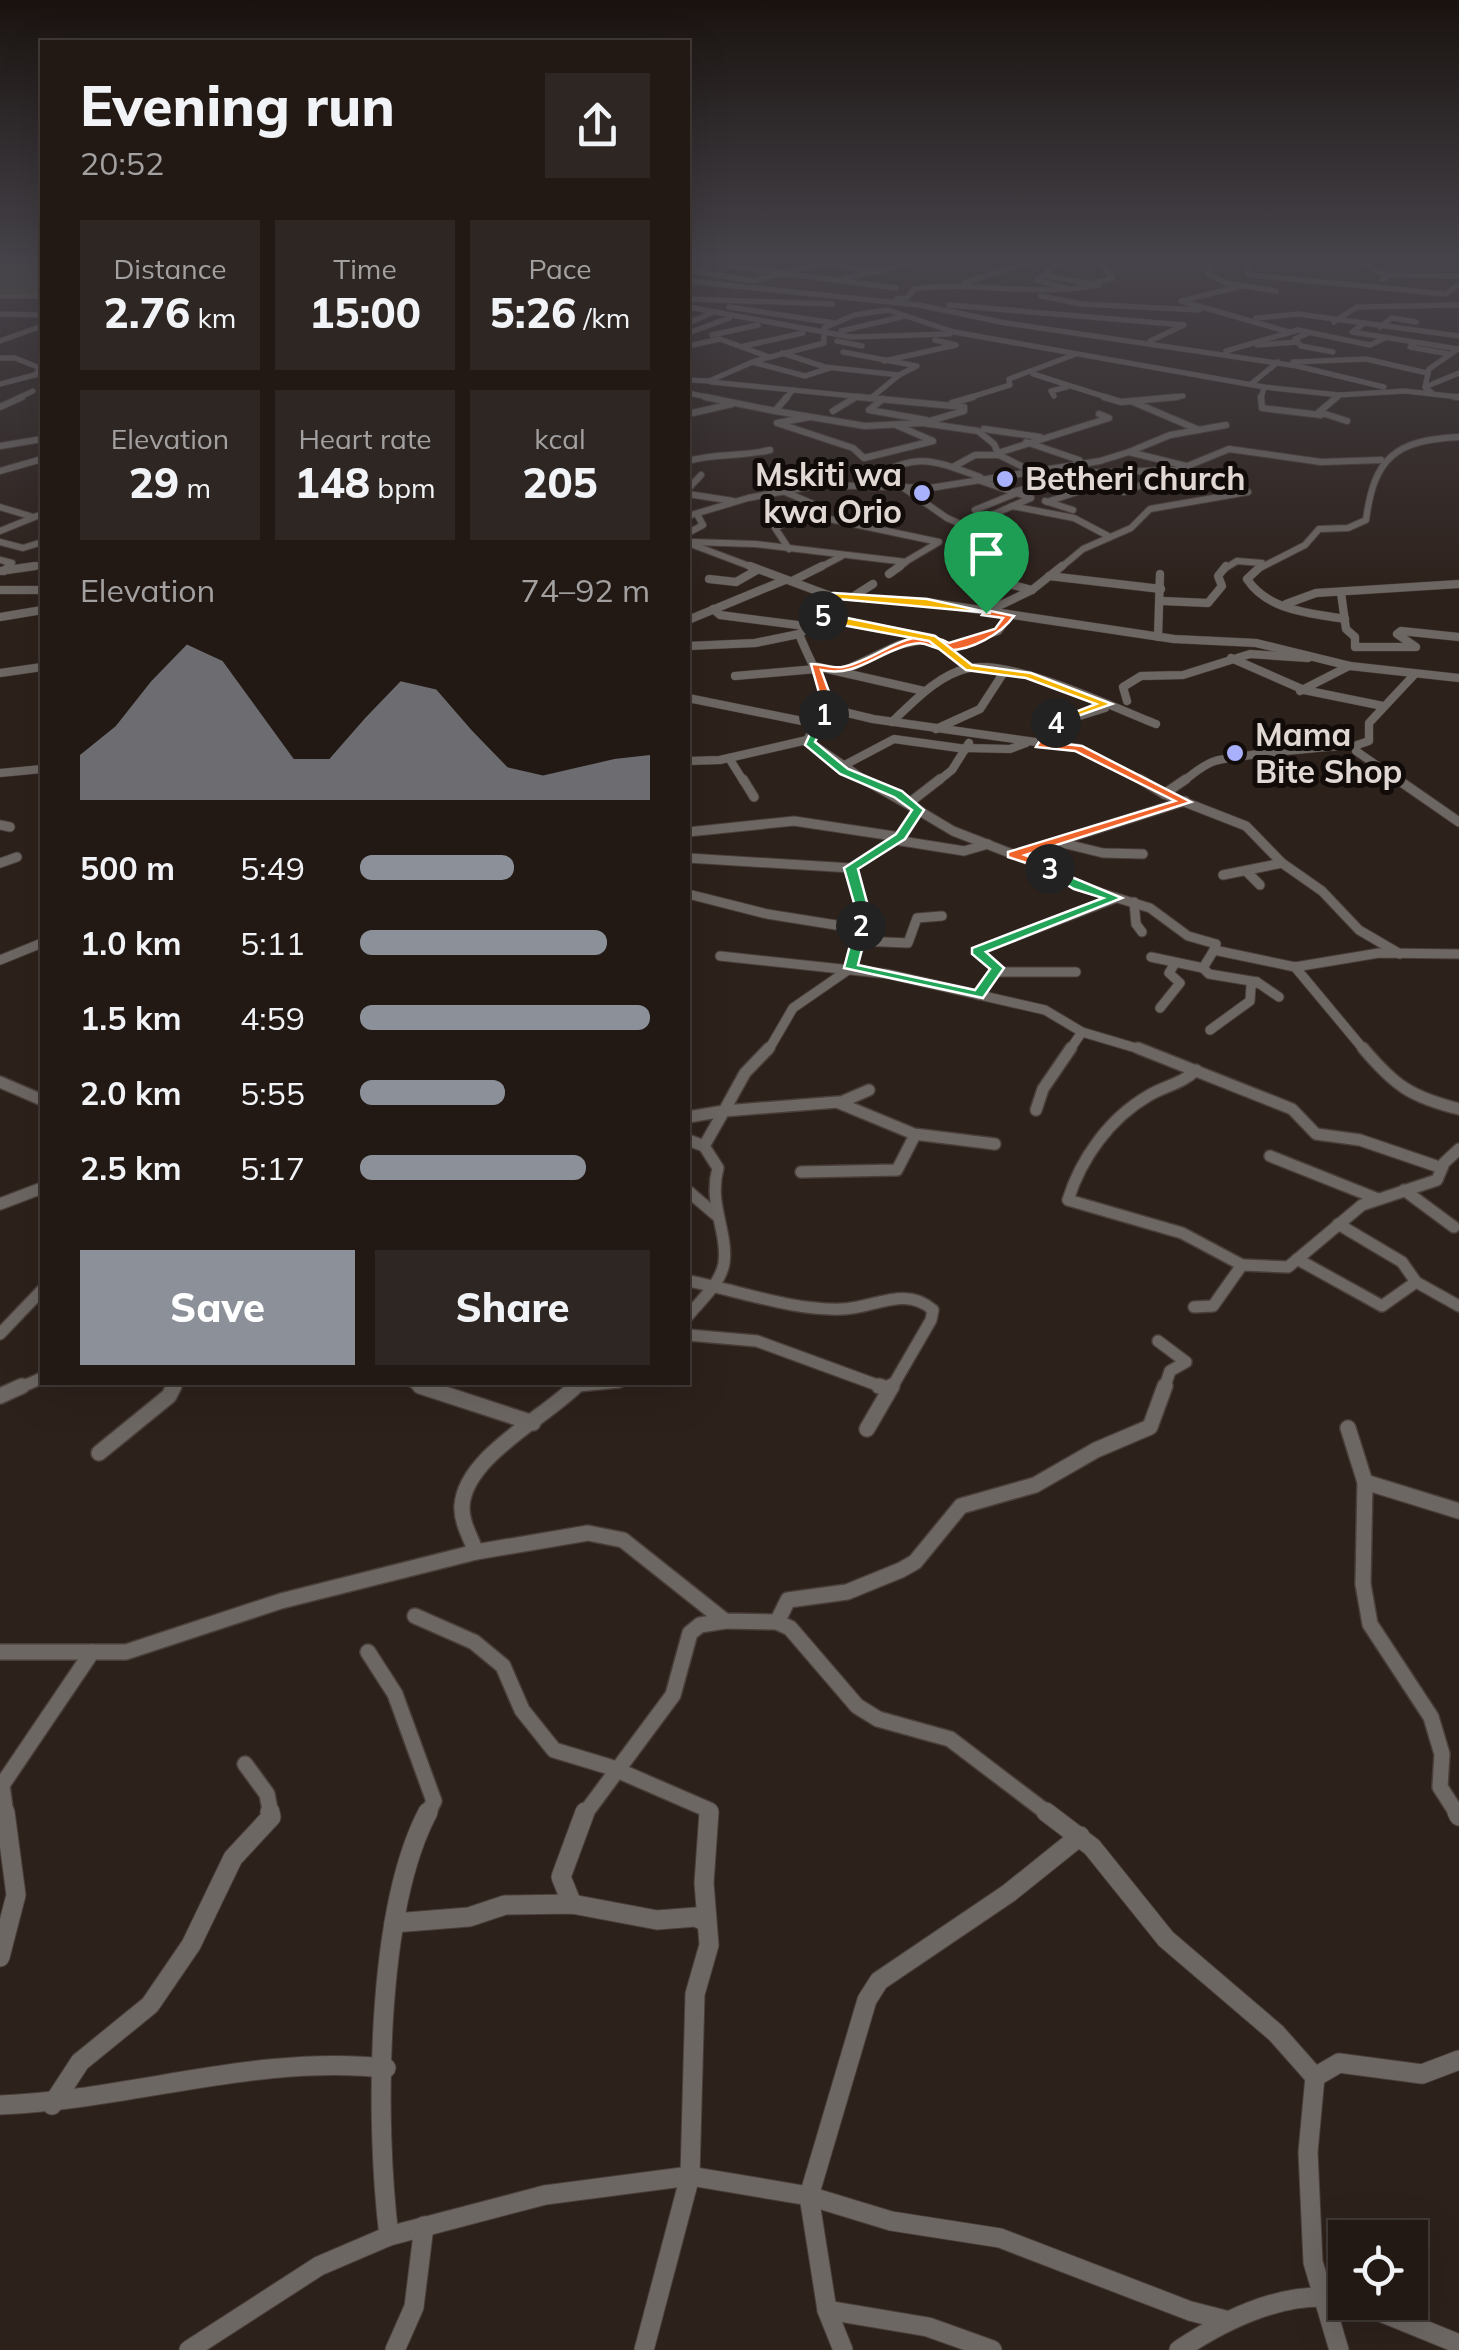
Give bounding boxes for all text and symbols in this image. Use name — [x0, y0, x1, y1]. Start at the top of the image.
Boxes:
text: Evening run — [80, 71, 395, 140]
button: share — [545, 73, 650, 178]
text: 20:52 — [80, 143, 164, 183]
text: Distance — [113, 251, 227, 286]
text: Time — [333, 251, 397, 286]
text: Pace — [528, 251, 592, 286]
text: 2.76 — [104, 286, 190, 339]
text: 15:00 — [309, 286, 421, 339]
text: 5:26 — [490, 286, 576, 339]
text: km — [190, 300, 236, 335]
text: /km — [576, 300, 630, 335]
text: Elevation — [111, 421, 229, 456]
text: Heart rate — [298, 421, 432, 456]
text: kcal — [534, 421, 586, 456]
place label: Mskiti wa kwa Orio — [755, 454, 902, 531]
text: 29 — [129, 456, 179, 509]
text: 148 — [294, 456, 370, 509]
text: 205 — [522, 456, 598, 509]
place label: Betheri church — [1025, 458, 1245, 498]
marker: Betheri church — [994, 468, 1016, 490]
text: m — [179, 470, 211, 505]
text: bpm — [370, 470, 436, 505]
marker: Mskiti wa kwa Orio — [911, 482, 933, 504]
pin — [944, 511, 1029, 614]
icon: arrive — [959, 526, 1014, 581]
text: Elevation — [80, 570, 215, 610]
text: 74–92 m — [521, 570, 650, 610]
pin: 5 — [798, 591, 848, 641]
text: 5 — [815, 598, 831, 633]
pin: 1 — [799, 690, 849, 740]
text: 1 — [816, 697, 832, 732]
pin: 4 — [1031, 698, 1081, 748]
text: 4 — [1048, 705, 1064, 740]
place label: Mama Bite Shop — [1255, 714, 1402, 791]
marker: Mama Bite Shop — [1224, 742, 1246, 764]
pin: 3 — [1025, 844, 1075, 894]
text: 500 m — [80, 848, 175, 888]
text: 5:49 — [240, 848, 305, 888]
text: 3 — [1042, 851, 1058, 886]
pin: 2 — [836, 901, 886, 951]
text: 2 — [853, 908, 869, 943]
text: 1.0 km — [80, 923, 182, 963]
text: 5:11 — [240, 923, 305, 963]
text: 1.5 km — [80, 998, 182, 1038]
text: 4:59 — [240, 998, 305, 1038]
text: 2.0 km — [80, 1073, 182, 1113]
text: 5:55 — [240, 1073, 305, 1113]
text: 2.5 km — [80, 1148, 182, 1188]
text: 5:17 — [240, 1148, 305, 1188]
button: Save — [80, 1250, 355, 1365]
button: Share — [375, 1250, 650, 1365]
map controls — [1328, 2220, 1428, 2320]
button: locate — [1328, 2220, 1428, 2320]

